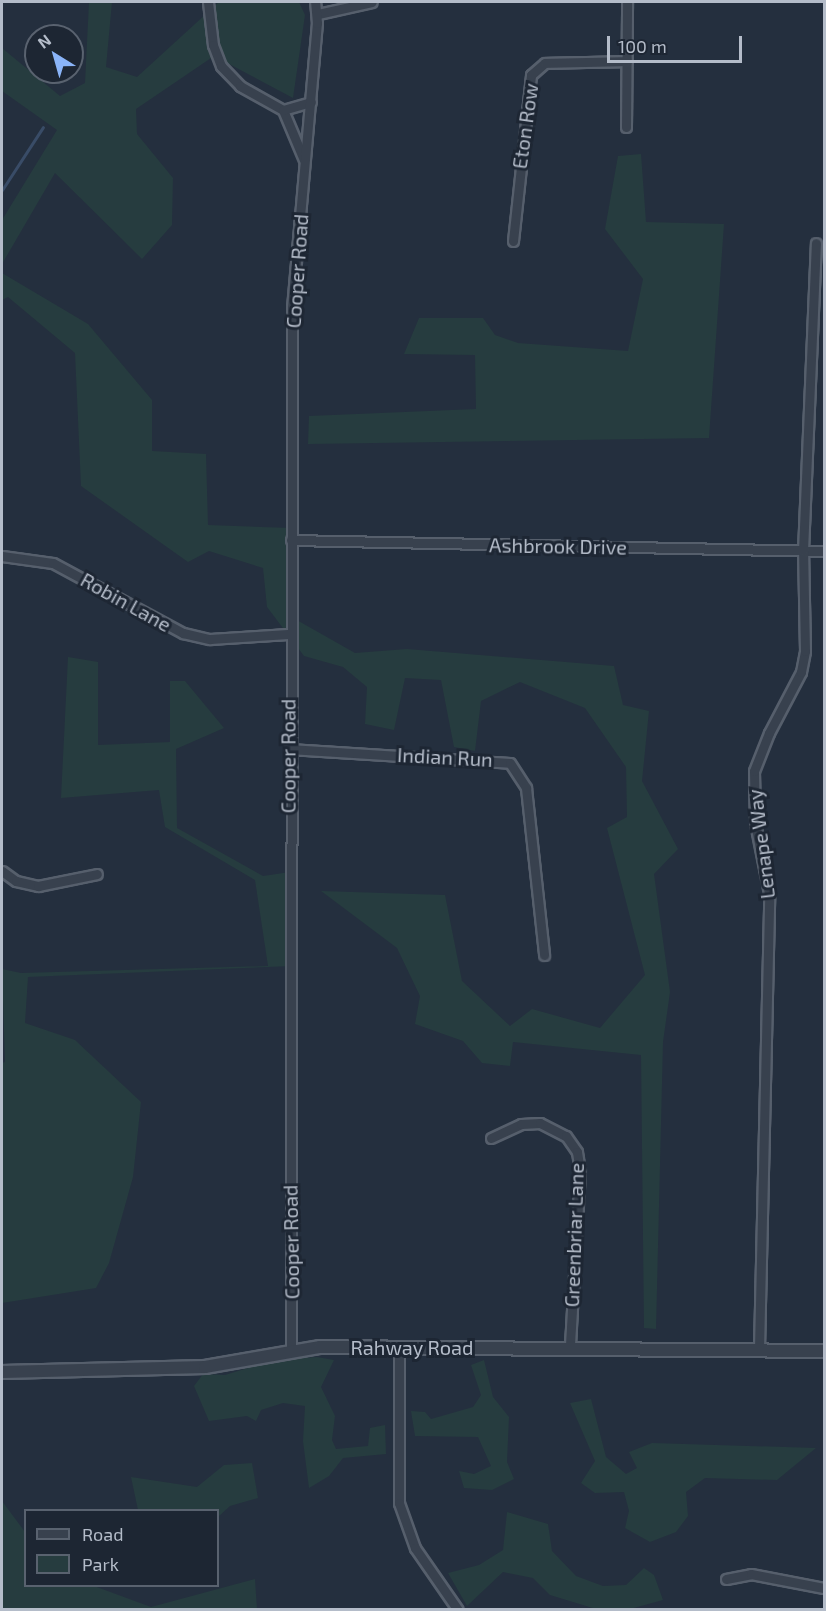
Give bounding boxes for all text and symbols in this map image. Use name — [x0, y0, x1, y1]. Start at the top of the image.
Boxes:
north arrow — [24, 24, 84, 84]
scale bar — [610, 24, 745, 62]
text: N — [34, 30, 54, 52]
text: 100 m — [618, 35, 667, 57]
street label: Eton Row — [507, 82, 543, 170]
street label: Cooper Road — [281, 213, 313, 329]
street label: Ashbrook Drive — [489, 533, 627, 559]
street label: Robin Lane — [77, 567, 175, 637]
street label: Cooper Road — [276, 699, 300, 813]
street label: Indian Run — [397, 743, 493, 771]
street label: Lenape Way — [742, 788, 780, 900]
street label: Greenbriar Lane — [559, 1162, 589, 1308]
street label: Cooper Road — [278, 1184, 304, 1300]
street label: Rahway Road — [350, 1335, 474, 1359]
legend — [24, 1509, 219, 1587]
text: Road — [82, 1523, 123, 1545]
text: Park — [82, 1553, 119, 1575]

